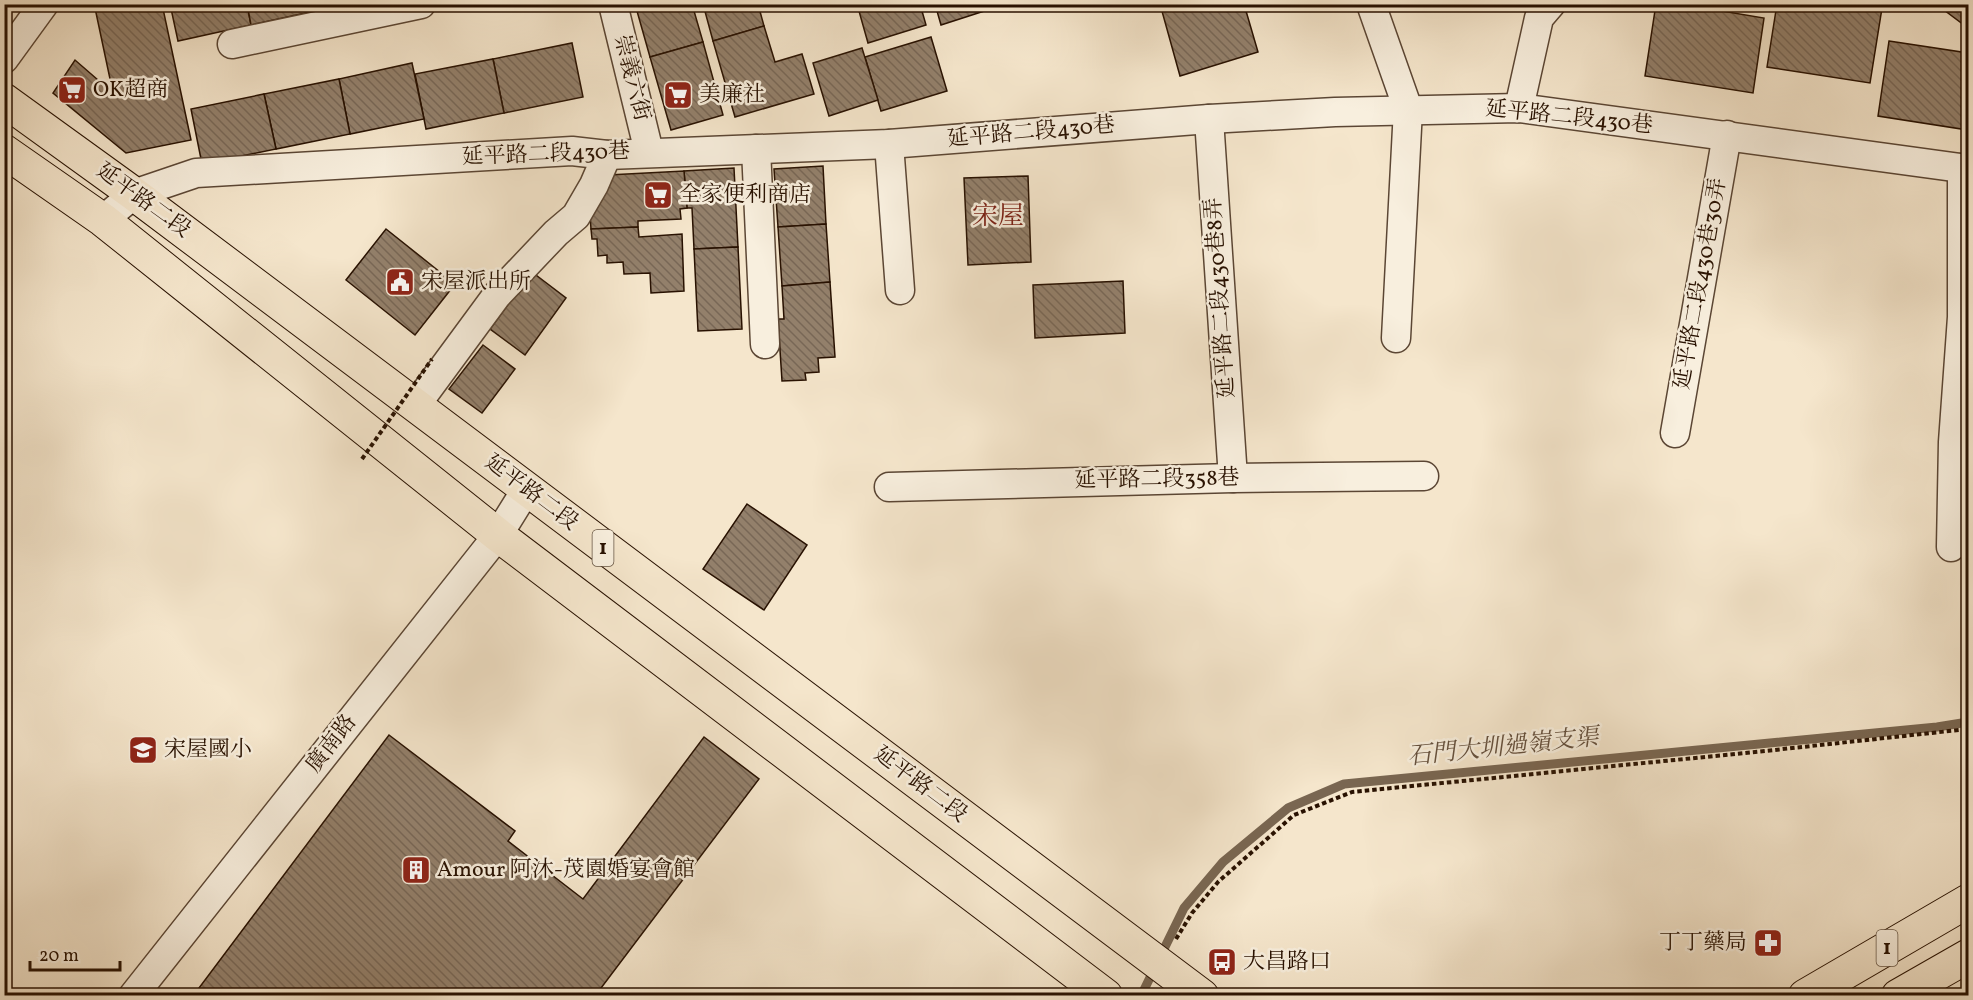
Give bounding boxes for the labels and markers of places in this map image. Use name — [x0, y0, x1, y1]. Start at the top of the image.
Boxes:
supermarket icon: OK超商 — [56, 74, 88, 106]
place label: OK超商 — [93, 75, 168, 106]
supermarket icon: 美廉社 — [662, 79, 694, 111]
place label: 美廉社 — [699, 80, 765, 111]
supermarket icon: 全家便利商店 — [642, 179, 674, 211]
place label: 全家便利商店 — [679, 180, 811, 211]
public building icon: 宋屋派出所 — [384, 266, 416, 298]
place label: 宋屋派出所 — [421, 267, 531, 298]
school or university icon: 宋屋國小 — [127, 734, 159, 766]
place label: 宋屋國小 — [164, 735, 252, 766]
building icon: Amour 阿沐-茂園婚宴會館 — [400, 854, 432, 886]
place label: Amour 阿沐-茂園婚宴會館 — [437, 855, 695, 886]
pharmacy icon: 丁丁藥局 — [1752, 927, 1784, 959]
place label: 丁丁藥局 — [1659, 928, 1747, 959]
bus stop icon: 大昌路口 — [1206, 946, 1238, 978]
place label: 大昌路口 — [1243, 947, 1331, 978]

